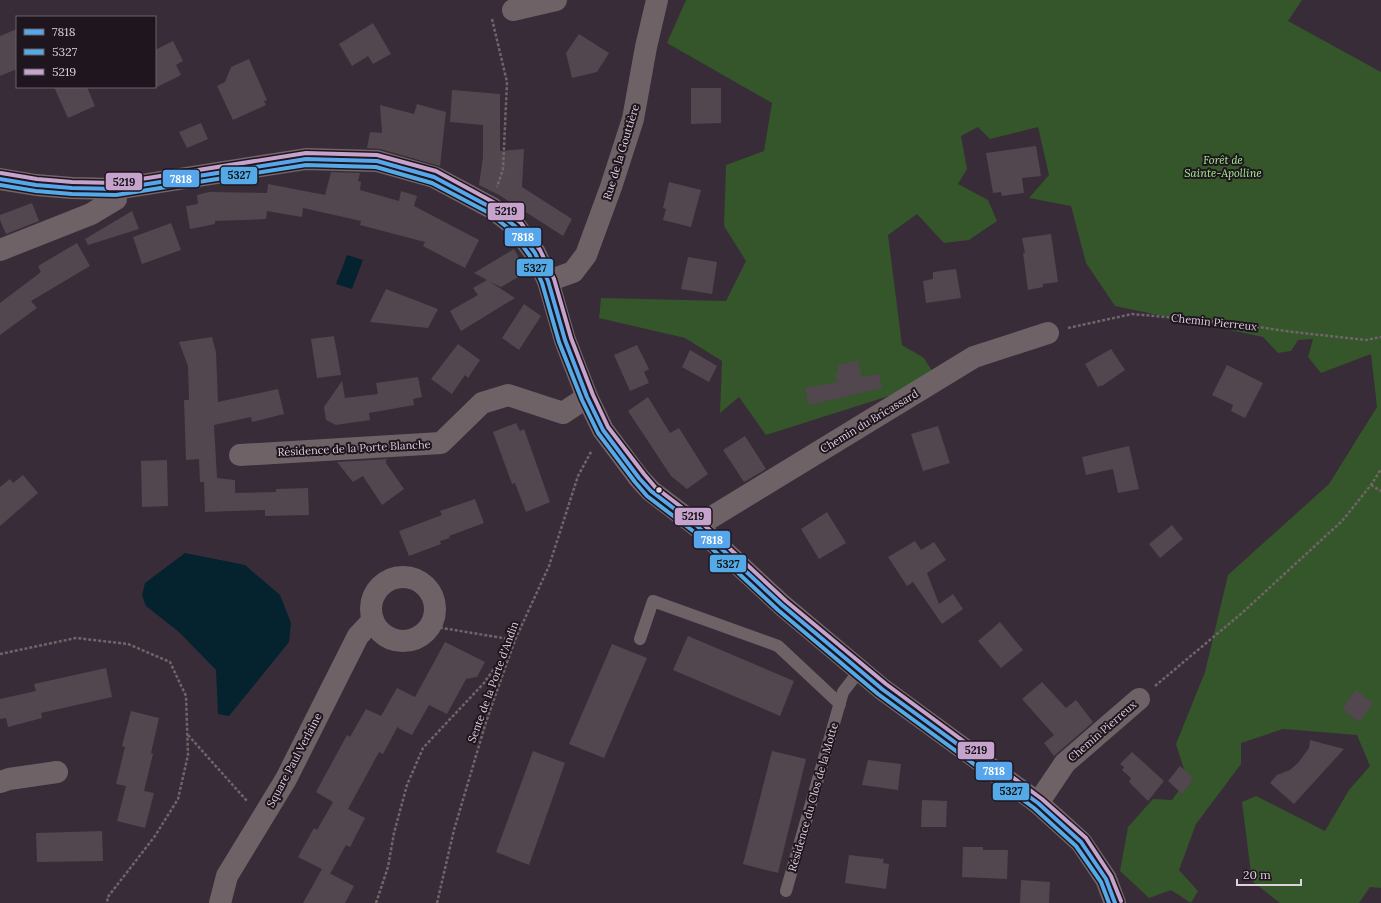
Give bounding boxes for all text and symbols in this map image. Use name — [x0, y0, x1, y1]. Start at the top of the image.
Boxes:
legend — [16, 16, 156, 88]
text: 7818 — [52, 24, 76, 39]
text: 5327 — [52, 44, 78, 59]
text: 5219 — [52, 64, 76, 79]
street label: Rue de la Gouttière — [600, 103, 642, 201]
park label: Forêt de Sainte-Apolline — [1184, 153, 1262, 180]
line badge: 5327 — [220, 166, 258, 185]
text: 5327 — [227, 168, 251, 182]
line badge: 7818 — [162, 169, 200, 188]
line badge: 5219 — [105, 172, 143, 191]
text: 7818 — [170, 172, 192, 186]
text: 5219 — [113, 175, 135, 189]
line badge: 5219 — [487, 202, 525, 221]
text: 5219 — [495, 204, 517, 218]
line badge: 7818 — [504, 227, 542, 247]
text: 7818 — [512, 230, 534, 244]
line badge: 5327 — [516, 258, 554, 277]
text: 5327 — [523, 261, 547, 275]
street label: Chemin Pierreux — [1170, 311, 1258, 333]
street label: Chemin du Bricassard — [817, 386, 921, 456]
street label: Résidence de la Porte Blanche — [277, 437, 431, 459]
unlabelled marker — [654, 485, 664, 495]
line badge: 5219 — [674, 507, 712, 526]
text: 5219 — [682, 509, 704, 523]
line badge: 7818 — [693, 530, 731, 549]
text: 7818 — [701, 533, 723, 547]
line badge: 5327 — [709, 554, 747, 573]
text: 5327 — [716, 557, 740, 571]
street label: Sente de la Porte d'Andin — [465, 619, 522, 745]
street label: Chemin Pierreux — [1065, 697, 1139, 765]
street label: Square Paul Verlaine — [263, 710, 325, 810]
street label: Résidence du Clos de la Motte — [785, 721, 841, 873]
line badge: 5219 — [957, 741, 995, 760]
text: 5219 — [965, 743, 987, 757]
line badge: 7818 — [975, 761, 1013, 781]
text: 7818 — [983, 764, 1005, 778]
line badge: 5327 — [992, 782, 1030, 801]
text: 5327 — [999, 784, 1023, 798]
scale bar — [1237, 861, 1301, 887]
text: 20 m — [1243, 867, 1271, 882]

